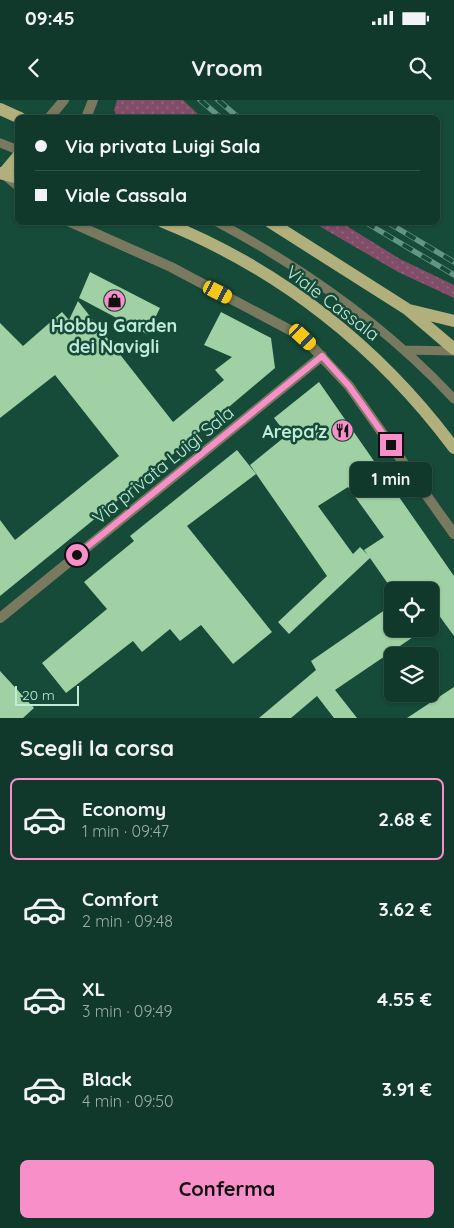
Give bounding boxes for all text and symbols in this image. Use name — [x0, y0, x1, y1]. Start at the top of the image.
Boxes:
text: 09:45 — [25, 6, 75, 30]
icon: back — [20, 54, 48, 82]
text: Vroom — [191, 54, 263, 82]
icon: search — [406, 54, 434, 82]
text: Via privata Luigi Sala — [65, 134, 260, 158]
text: Viale Cassala — [65, 183, 187, 207]
street label: Viale Cassala — [282, 260, 384, 346]
car — [201, 279, 234, 305]
shop icon: Hobby Garden dei Navigli — [102, 288, 126, 312]
place label: Hobby Garden dei Navigli — [51, 314, 177, 358]
car — [286, 321, 319, 353]
street label: Via privata Luigi Sala — [88, 401, 238, 529]
restaurant icon: Arepa'z — [331, 419, 355, 443]
place label: Arepa'z — [262, 420, 327, 443]
route end — [380, 434, 402, 456]
callout: 1 min — [350, 462, 432, 498]
text: 1 min — [372, 469, 410, 489]
route start — [66, 544, 88, 566]
map controls — [384, 582, 439, 702]
button: locate — [384, 582, 439, 637]
button: layers — [384, 647, 439, 702]
scale bar — [15, 683, 79, 706]
text: 20 m — [22, 686, 55, 704]
text: Scegli la corsa — [20, 734, 174, 762]
icon: car — [22, 797, 67, 842]
text: Economy — [82, 797, 166, 821]
text: 2.68 € — [378, 807, 432, 831]
text: 1 min · 09:47 — [82, 821, 169, 841]
icon: car — [22, 887, 67, 932]
text: Comfort — [82, 887, 159, 911]
text: 3.62 € — [379, 897, 432, 921]
text: 2 min · 09:48 — [82, 911, 173, 931]
icon: car — [22, 977, 67, 1022]
text: XL — [82, 977, 105, 1001]
text: 4.55 € — [377, 987, 432, 1011]
text: 3 min · 09:49 — [82, 1001, 172, 1021]
icon: car — [22, 1067, 67, 1112]
text: Black — [82, 1067, 132, 1091]
text: 3.91 € — [382, 1077, 432, 1101]
text: 4 min · 09:50 — [82, 1091, 174, 1111]
button: Conferma — [20, 1160, 434, 1218]

